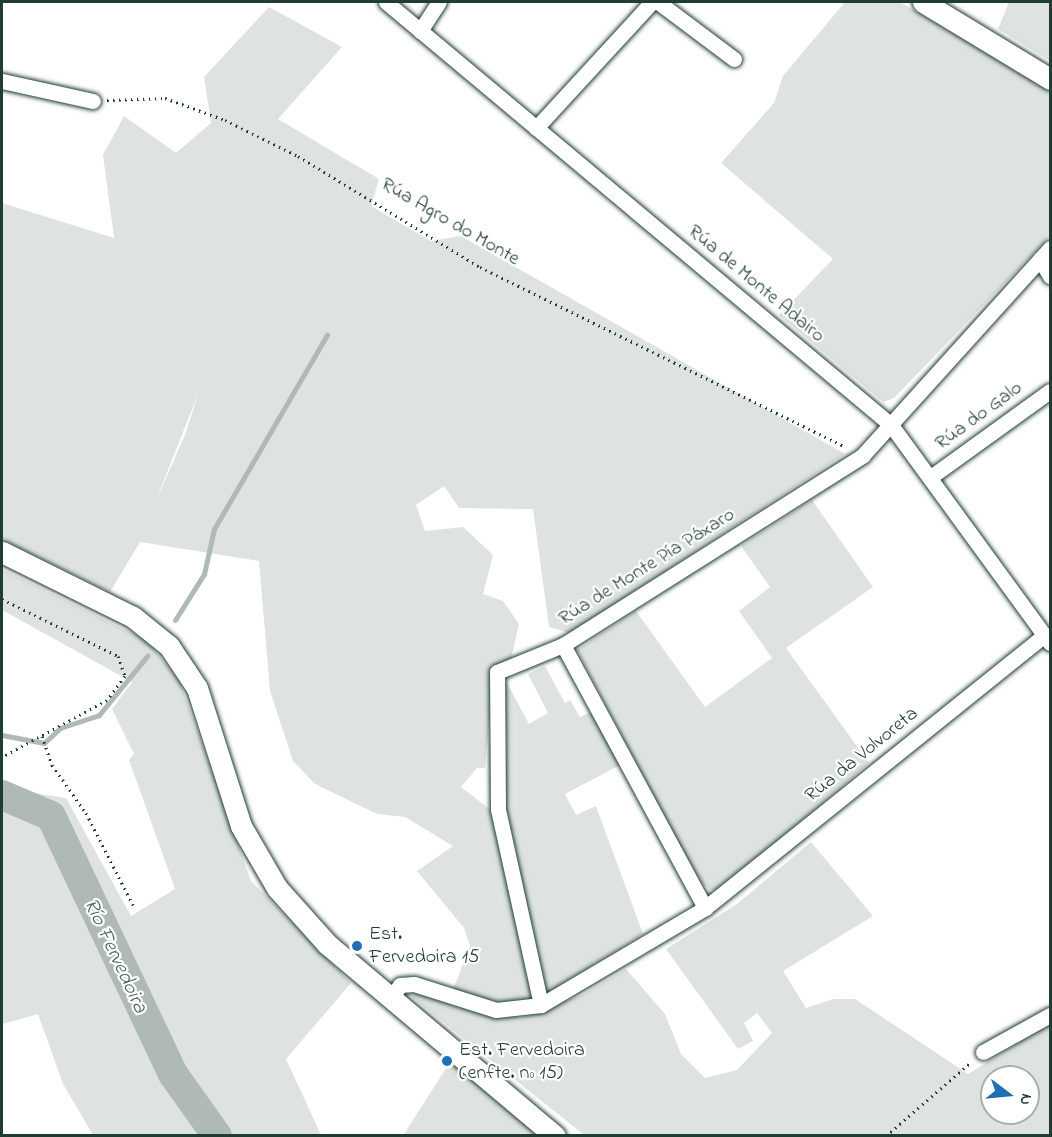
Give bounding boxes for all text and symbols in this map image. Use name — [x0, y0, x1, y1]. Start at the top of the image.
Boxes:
street label: Rúa Agro do Monte — [377, 173, 523, 271]
street label: Rúa de Monte Adairo — [683, 220, 829, 348]
street label: Rúa do Galo — [931, 376, 1027, 456]
street label: Rúa de Monte Pía Páxaro — [554, 503, 740, 631]
street label: Rúa da Volvoreta — [801, 702, 923, 808]
water label: Río Fervedoira — [77, 895, 153, 1017]
place label: Est. Fervedoira 15 — [369, 922, 479, 969]
marker: Est. Fervedoira 15 — [350, 939, 364, 953]
place label: Est. Fervedoira (enfte. nº 15) — [459, 1038, 585, 1085]
marker: Est. Fervedoira (enfte. nº 15) — [440, 1054, 454, 1068]
north arrow — [980, 1065, 1040, 1125]
text: N — [1012, 1091, 1038, 1108]

